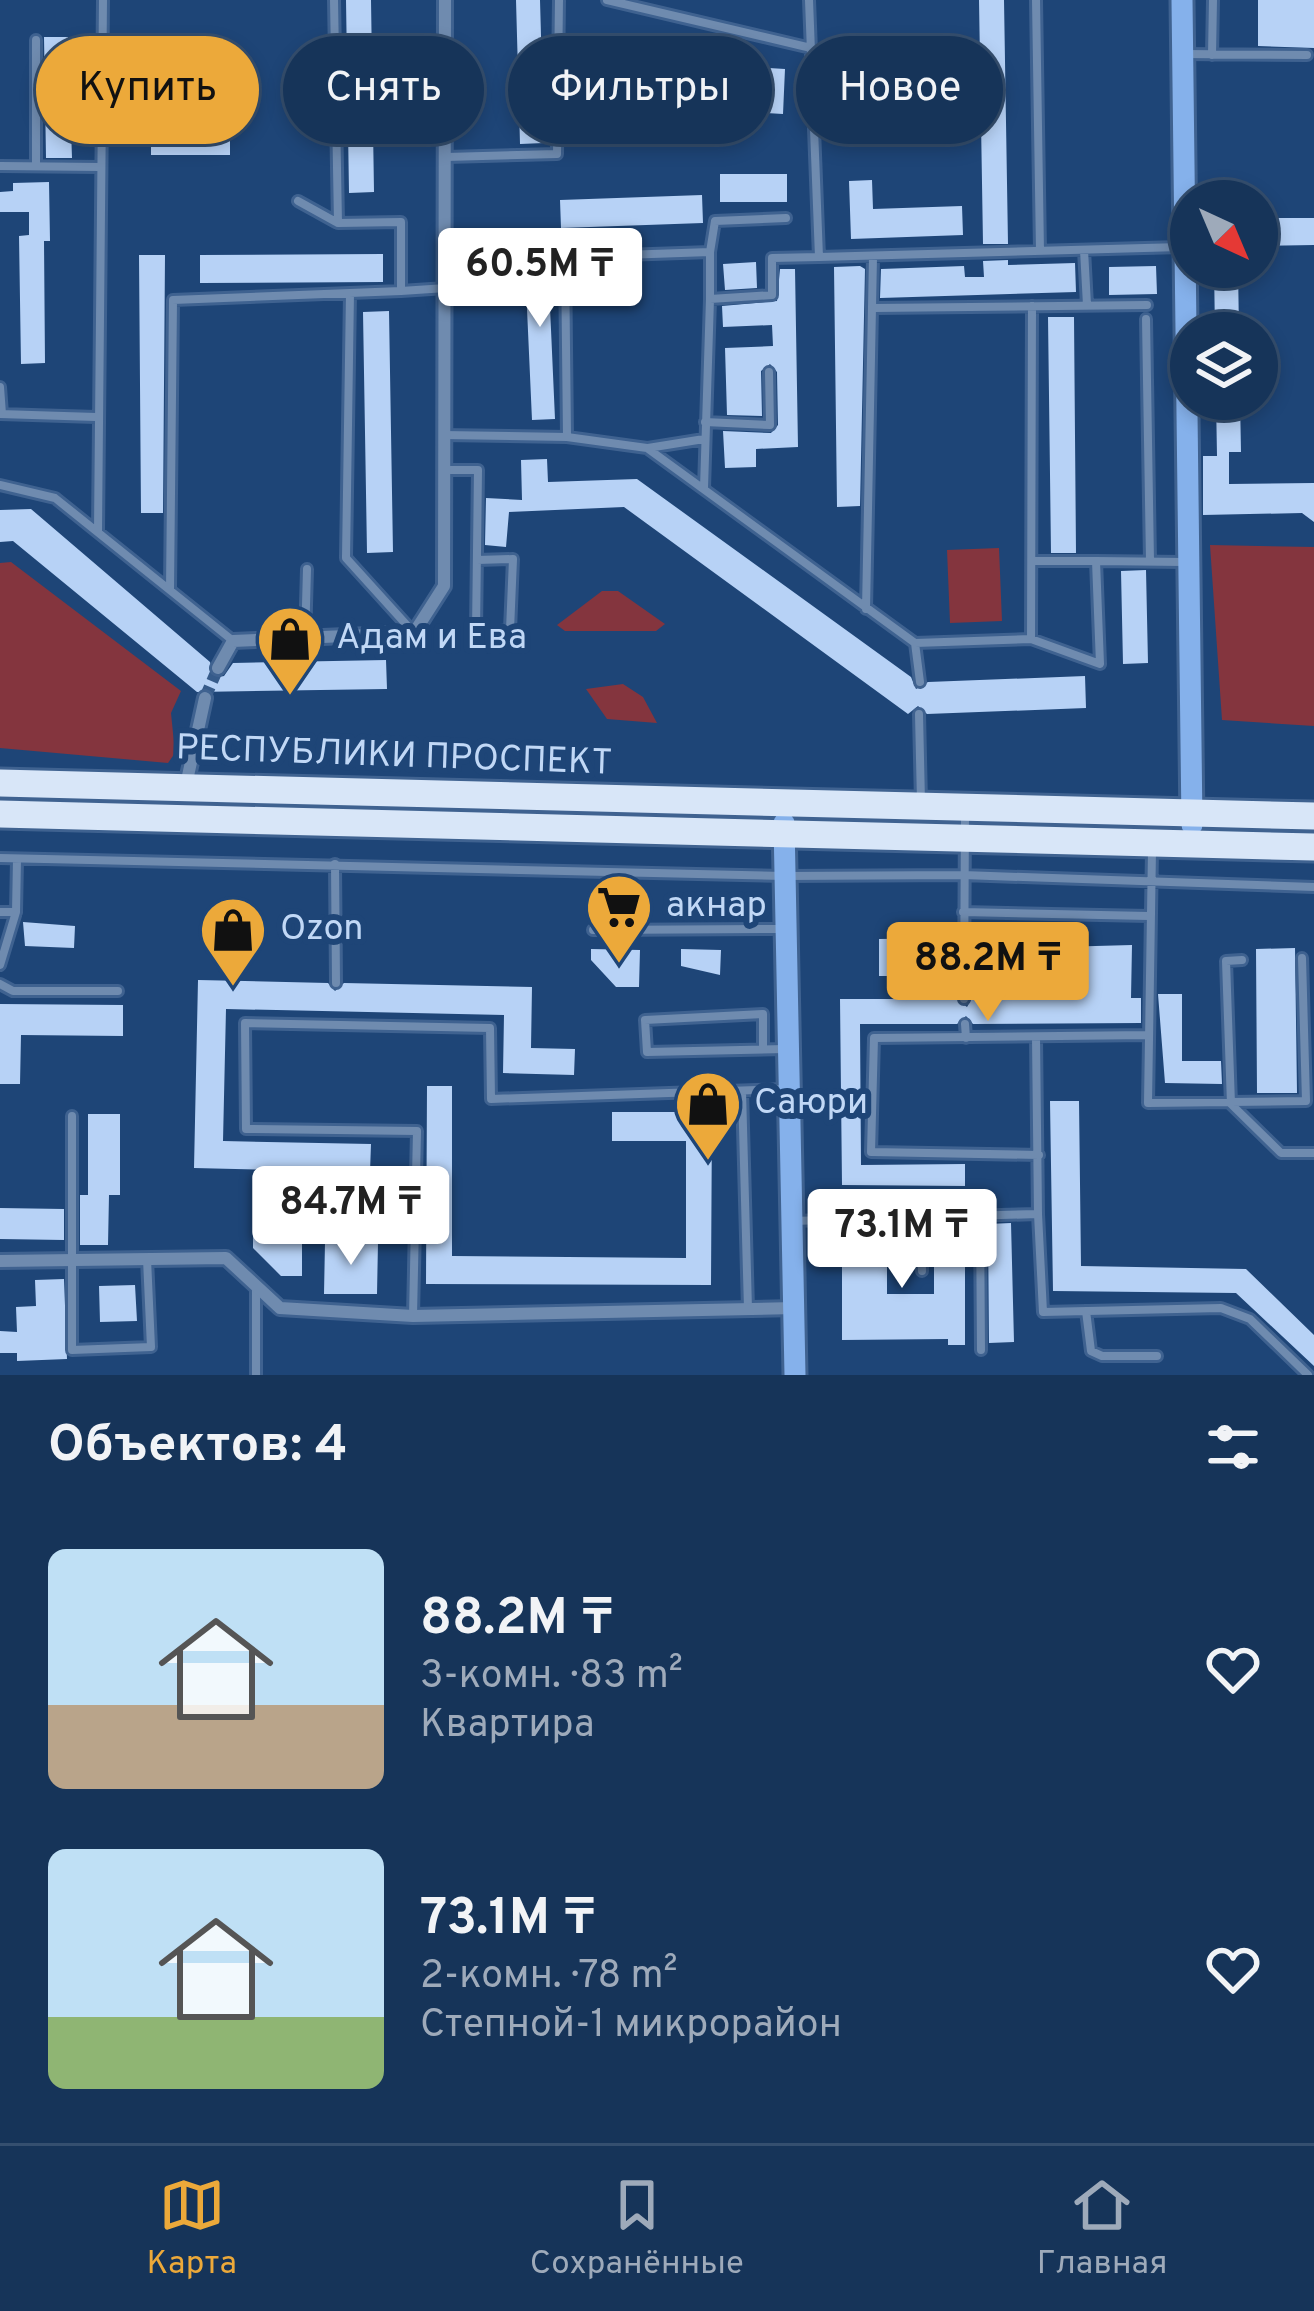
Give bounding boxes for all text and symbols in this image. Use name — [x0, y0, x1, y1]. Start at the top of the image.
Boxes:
chip: Купить — [36, 36, 259, 144]
chip: Снять — [283, 36, 484, 144]
chip: Фильтры — [508, 36, 772, 144]
chip: Новое — [796, 36, 1003, 144]
north arrow — [1170, 180, 1278, 288]
map controls — [1170, 180, 1278, 420]
pin: 60.5M ₸ — [429, 228, 651, 330]
text: 60.5M ₸ — [465, 242, 615, 291]
button: layers — [1170, 312, 1278, 420]
shop icon: Адам и Ева — [255, 604, 325, 698]
place label: Адам и Ева — [336, 616, 527, 662]
street label: РЕСПУБЛИКИ ПРОСПЕКТ — [175, 726, 613, 788]
supermarket icon: акнар — [584, 872, 654, 966]
place label: акнар — [666, 884, 767, 930]
shop icon: Ozon — [198, 895, 268, 989]
place label: Ozon — [280, 907, 364, 953]
pin: 88.2M ₸ — [877, 922, 1099, 1024]
text: 88.2M ₸ — [914, 936, 1062, 985]
shop icon: Саюри — [673, 1069, 743, 1163]
place label: Саюри — [754, 1081, 868, 1127]
pin: 84.7M ₸ — [240, 1166, 462, 1268]
text: 84.7M ₸ — [279, 1180, 423, 1229]
pin: 73.1M ₸ — [791, 1189, 1013, 1291]
text: 73.1M ₸ — [835, 1203, 969, 1252]
icon: filters — [1200, 1414, 1266, 1480]
text: Объектов: 4 — [48, 1415, 348, 1480]
text: 88.2M ₸ — [420, 1588, 614, 1653]
icon: home — [144, 1597, 288, 1741]
icon: heart — [1200, 1636, 1266, 1702]
text: 3-комн. · 83 m² — [420, 1653, 683, 1702]
text: Квартира — [420, 1702, 594, 1751]
text: 73.1M ₸ — [420, 1888, 596, 1953]
icon: home — [144, 1897, 288, 2041]
icon: heart — [1200, 1936, 1266, 2002]
text: 2-комн. · 78 m² — [420, 1953, 678, 2002]
text: Степной-1 микрорайон — [420, 2002, 842, 2051]
tab: Карта — [146, 2172, 237, 2286]
tab: Сохранённые — [530, 2172, 744, 2286]
tab: Главная — [1037, 2172, 1168, 2286]

